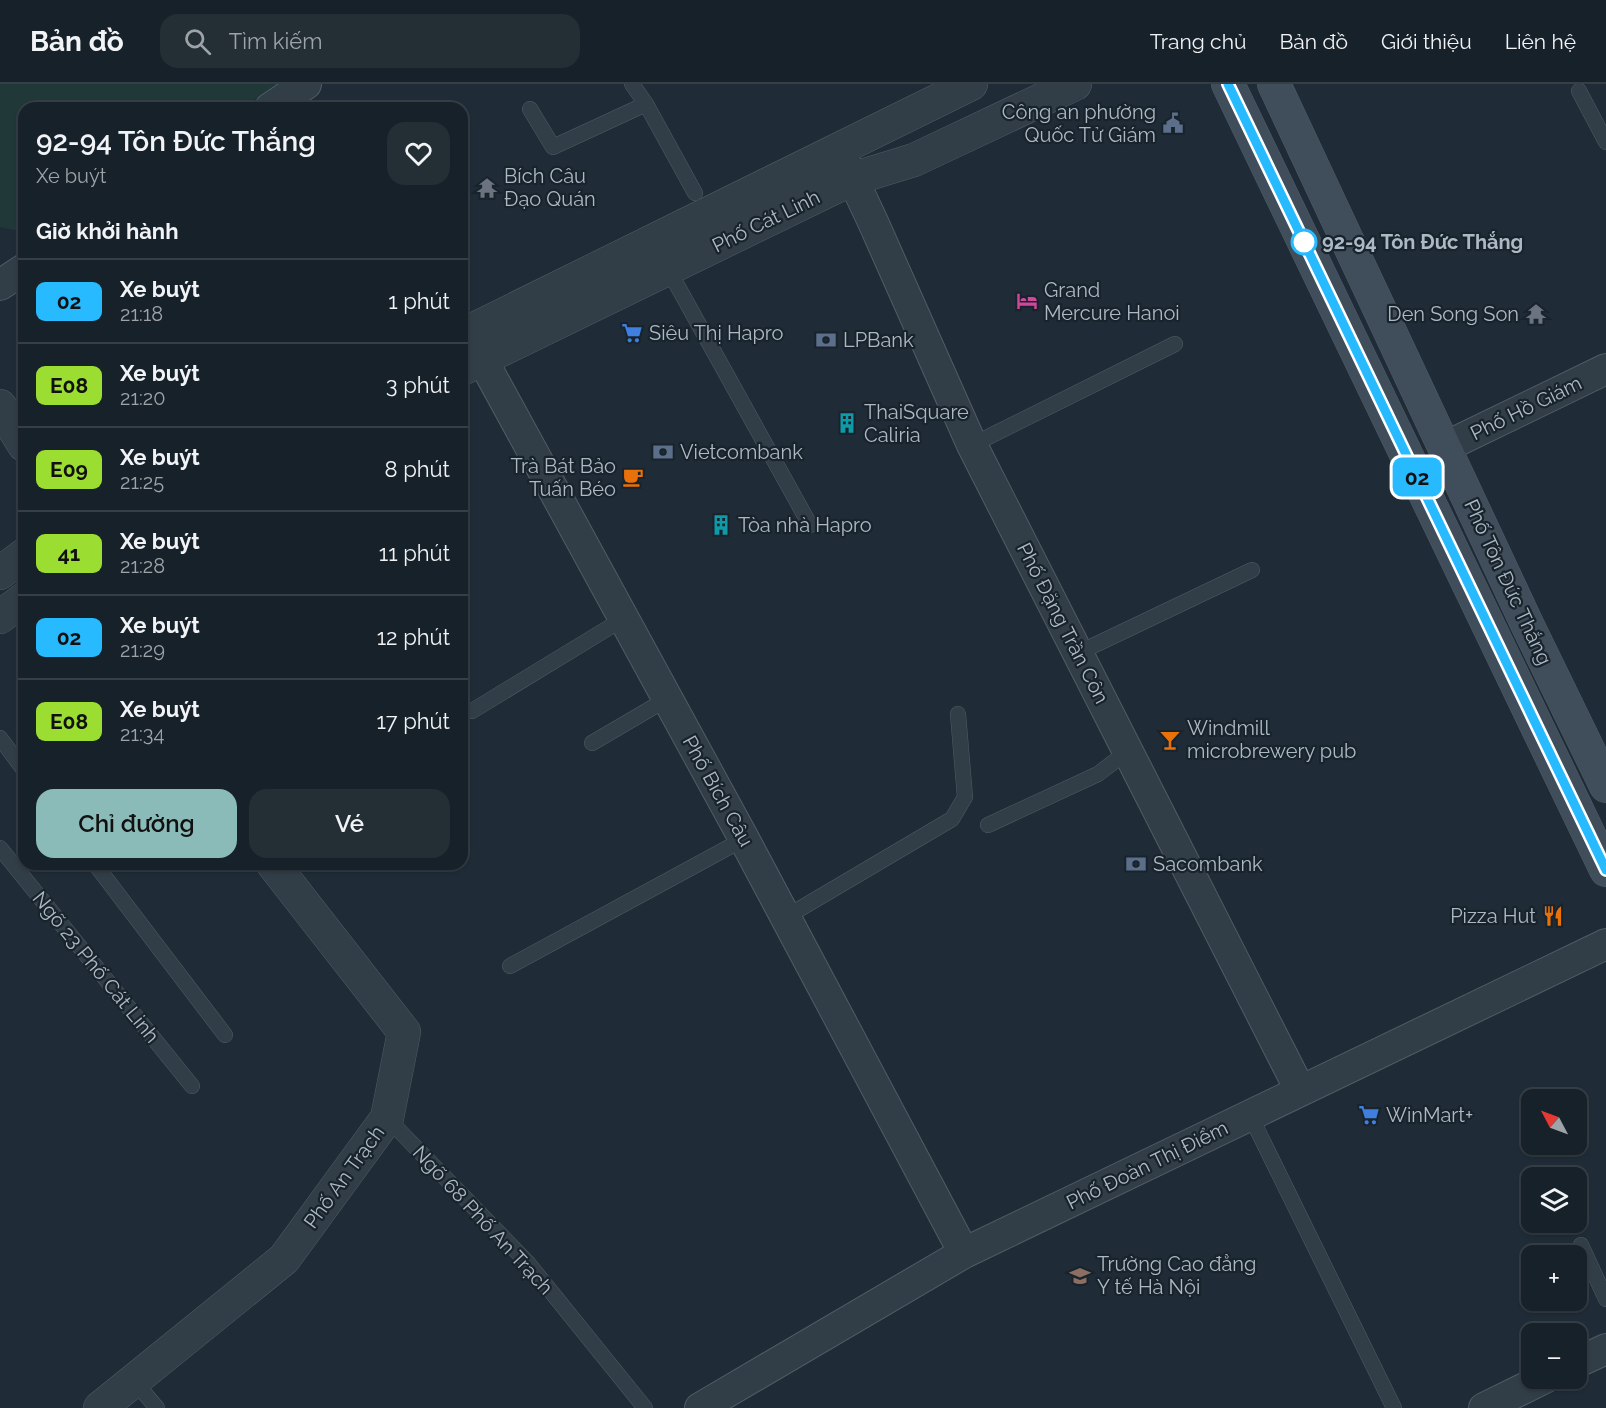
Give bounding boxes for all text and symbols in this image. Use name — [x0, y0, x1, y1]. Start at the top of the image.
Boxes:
search box — [160, 14, 580, 68]
text: Bản đồ — [30, 25, 124, 58]
icon: search — [181, 25, 214, 58]
text: Tìm kiếm — [229, 28, 322, 54]
text: Trang chủ — [1150, 29, 1246, 54]
text: Bản đồ — [1279, 29, 1348, 54]
text: Giới thiệu — [1381, 29, 1472, 54]
text: Liên hệ — [1505, 29, 1576, 54]
place label: Công an phường Quốc Tử Giám — [1002, 100, 1156, 147]
public building icon: Công an phường Quốc Tử Giám — [1161, 111, 1185, 135]
button: heart — [387, 122, 450, 185]
text: 92-94 Tôn Đức Thắng — [36, 125, 316, 158]
text: Xe buýt — [36, 164, 107, 188]
place label: Bích Câu Đạo Quán — [504, 164, 596, 211]
temple icon: Bích Câu Đạo Quán — [475, 176, 499, 200]
street label: Phố Cát Linh — [708, 185, 824, 257]
text: Giờ khởi hành — [36, 218, 178, 244]
marker: 92-94 Tôn Đức Thắng — [1291, 229, 1317, 255]
place label: 92-94 Tôn Đức Thắng — [1322, 230, 1523, 254]
text: Xe buýt — [120, 276, 200, 302]
place label: Grand Mercure Hanoi — [1044, 278, 1180, 325]
text: 1 phút — [388, 288, 450, 314]
text: 02 — [57, 289, 81, 314]
hotel icon: Grand Mercure Hanoi — [1015, 289, 1039, 313]
text: 21:18 — [120, 302, 163, 326]
place label: Den Song Son — [1387, 302, 1519, 326]
temple icon: Den Song Son — [1524, 302, 1548, 326]
supermarket icon: Siêu Thị Hapro — [620, 321, 644, 345]
place label: Siêu Thị Hapro — [649, 321, 784, 345]
bank icon: LPBank — [814, 328, 838, 352]
place label: LPBank — [843, 328, 914, 352]
text: Xe buýt — [120, 360, 200, 386]
street label: Phố Hồ Giám — [1466, 371, 1586, 445]
text: 3 phút — [386, 372, 450, 398]
text: E08 — [50, 373, 88, 398]
text: 21:20 — [120, 386, 165, 410]
place label: ThaiSquare Caliria — [864, 400, 969, 447]
building icon: ThaiSquare Caliria — [835, 411, 859, 435]
bank icon: Vietcombank — [651, 440, 675, 464]
place label: Vietcombank — [680, 440, 803, 464]
text: Xe buýt — [120, 444, 200, 470]
place label: Trà Bát Bảo Tuấn Béo — [511, 454, 616, 501]
text: 8 phút — [385, 456, 450, 482]
text: E09 — [50, 457, 88, 482]
line badge: 02 — [1390, 458, 1444, 496]
cafe icon: Trà Bát Bảo Tuấn Béo — [621, 465, 645, 489]
text: 02 — [1405, 465, 1429, 490]
text: 21:25 — [120, 470, 164, 494]
street label: Phố Tôn Đức Thắng — [1459, 495, 1557, 669]
building icon: Tòa nhà Hapro — [709, 513, 733, 537]
place label: Tòa nhà Hapro — [738, 513, 872, 537]
text: Xe buýt — [120, 528, 200, 554]
street label: Phố Đặng Trần Côn — [1012, 539, 1114, 707]
text: 11 phút — [379, 540, 450, 566]
text: 41 — [58, 541, 80, 566]
text: 21:28 — [120, 554, 165, 578]
text: Xe buýt — [120, 612, 200, 638]
text: 12 phút — [377, 624, 450, 650]
text: 02 — [57, 625, 81, 650]
text: 21:29 — [120, 638, 165, 662]
text: Xe buýt — [120, 696, 200, 722]
text: 17 phút — [376, 708, 450, 734]
text: E08 — [50, 709, 88, 734]
place label: Windmill microbrewery pub — [1187, 716, 1356, 763]
text: 21:34 — [120, 722, 164, 746]
bar icon: Windmill microbrewery pub — [1158, 728, 1182, 752]
street label: Phố Bích Câu — [678, 731, 758, 851]
button: Chỉ đường — [36, 789, 237, 858]
button: Vé — [249, 789, 450, 858]
bank icon: Sacombank — [1124, 852, 1148, 876]
place label: Sacombank — [1153, 852, 1263, 876]
street label: Ngõ 23 Phố Cát Linh — [28, 887, 164, 1047]
place label: Pizza Hut — [1450, 904, 1536, 928]
restaurant icon: Pizza Hut — [1541, 904, 1565, 928]
north arrow — [1521, 1089, 1587, 1155]
map controls — [1521, 1089, 1587, 1389]
supermarket icon: WinMart+ — [1357, 1103, 1381, 1127]
place label: WinMart+ — [1386, 1103, 1473, 1127]
street label: Phố Đoàn Thị Điểm — [1062, 1115, 1232, 1215]
street label: Phố An Trạch — [299, 1121, 389, 1233]
street label: Ngõ 68 Phố An Trạch — [408, 1141, 558, 1299]
button: layers — [1521, 1167, 1587, 1233]
button: + — [1521, 1245, 1587, 1311]
place label: Trường Cao đẳng Y tế Hà Nội — [1097, 1252, 1256, 1299]
school or university icon: Trường Cao đẳng Y tế Hà Nội — [1068, 1264, 1092, 1288]
button: − — [1521, 1323, 1587, 1389]

